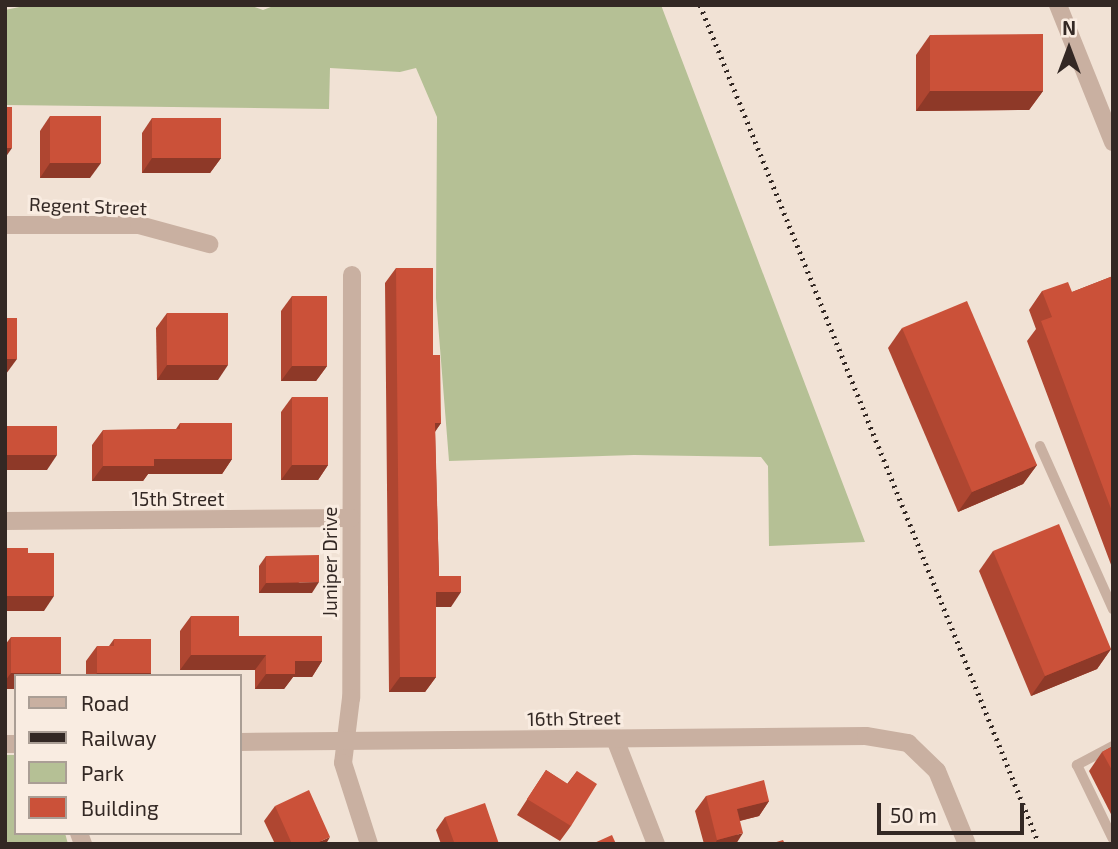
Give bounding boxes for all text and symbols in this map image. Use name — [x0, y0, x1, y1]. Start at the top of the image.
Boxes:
north arrow — [1034, 14, 1104, 84]
text: N — [1062, 16, 1076, 39]
street label: Regent Street — [29, 193, 147, 219]
street label: 15th Street — [131, 488, 225, 510]
street label: Juniper Drive — [319, 506, 341, 618]
legend — [14, 674, 242, 835]
text: Road — [81, 690, 129, 715]
street label: 16th Street — [527, 706, 621, 730]
text: Railway — [81, 725, 157, 750]
text: Park — [81, 760, 124, 785]
scale bar — [880, 790, 1027, 834]
text: Building — [81, 795, 159, 820]
text: 50 m — [890, 802, 937, 827]

